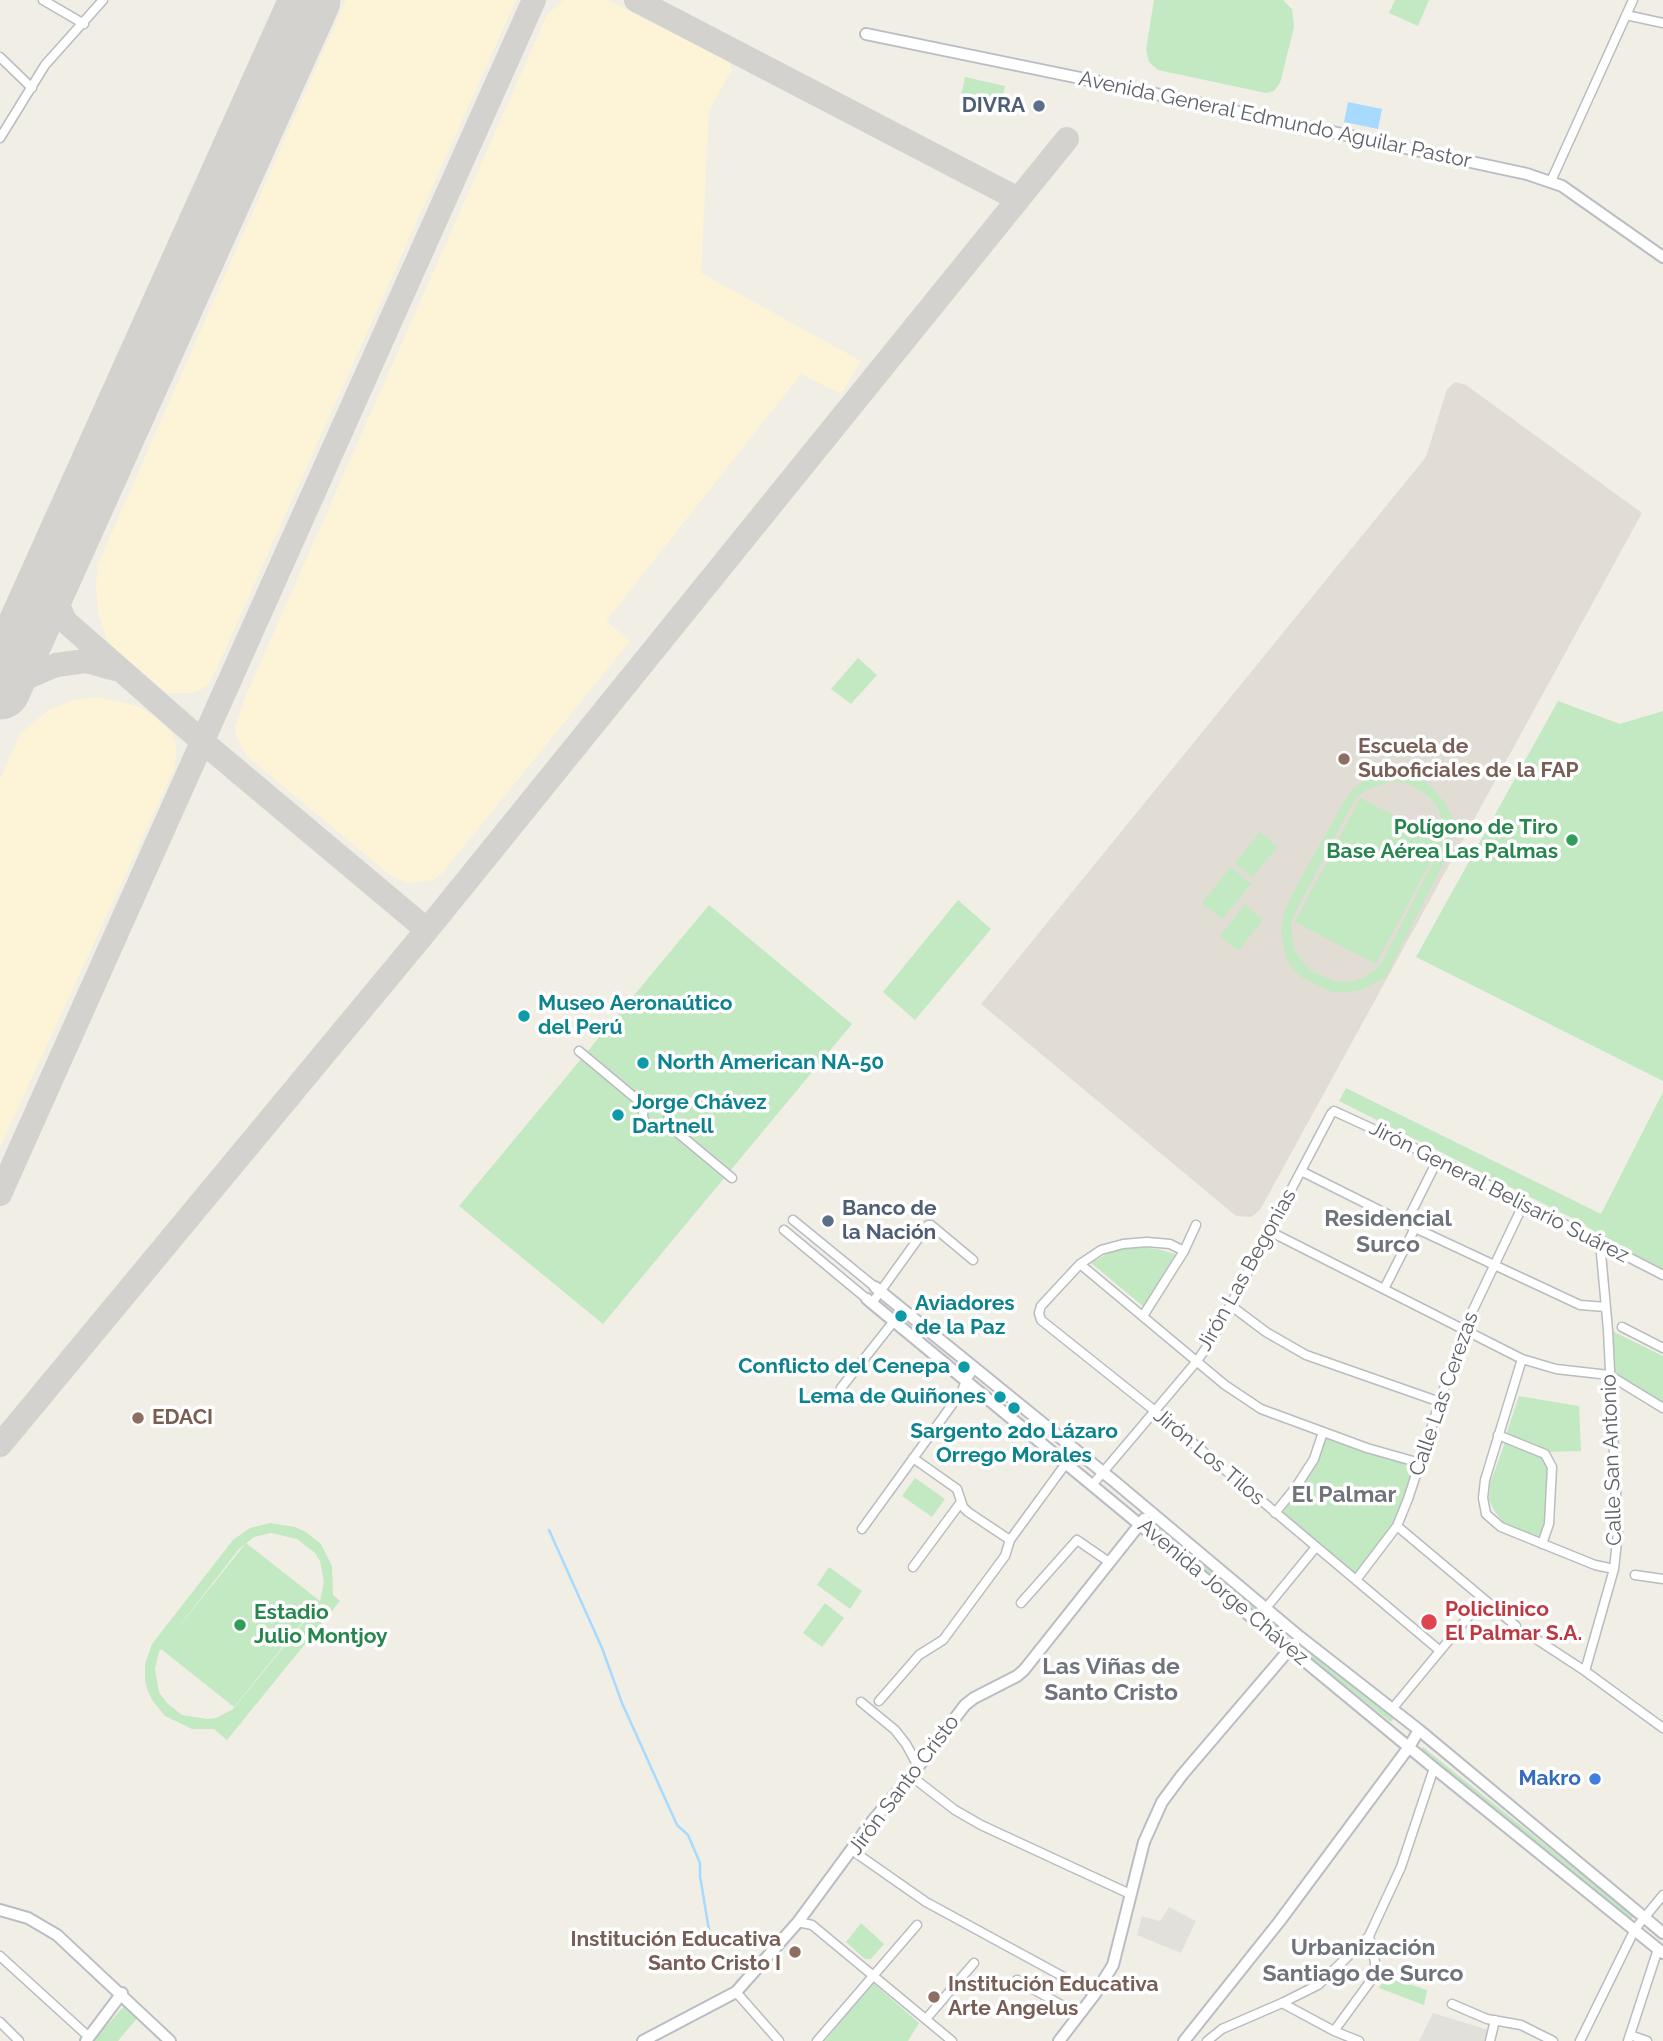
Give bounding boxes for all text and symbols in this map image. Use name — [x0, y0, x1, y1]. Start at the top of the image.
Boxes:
street label: Avenida General Edmundo Aguilar Pastor — [1076, 66, 1474, 174]
place label: DIVRA — [962, 93, 1025, 119]
marker: DIVRA — [1031, 98, 1047, 114]
place label: Escuela de Suboficiales de la FAP — [1358, 734, 1579, 784]
marker: Escuela de Suboficiales de la FAP — [1336, 751, 1352, 767]
place label: Polígono de Tiro Base Aérea Las Palmas — [1326, 815, 1558, 865]
marker: Polígono de Tiro Base Aérea Las Palmas — [1564, 832, 1580, 848]
place label: Museo Aeronaútico del Perú — [538, 991, 732, 1041]
marker: Museo Aeronaútico del Perú — [516, 1008, 532, 1024]
place label: North American NA-50 — [657, 1050, 884, 1076]
marker: North American NA-50 — [635, 1055, 651, 1071]
place label: Jorge Chávez Dartnell — [632, 1090, 767, 1140]
marker: Jorge Chávez Dartnell — [610, 1107, 626, 1123]
street label: Jirón General Belisario Suárez — [1365, 1115, 1633, 1269]
street label: Jirón Las Begonias — [1192, 1185, 1302, 1355]
place label: Banco de la Nación — [842, 1196, 937, 1246]
district label: Residencial Surco — [1324, 1205, 1452, 1259]
marker: Banco de la Nación — [820, 1213, 836, 1229]
place label: Aviadores de la Paz — [915, 1291, 1015, 1341]
marker: Aviadores de la Paz — [893, 1308, 909, 1324]
street label: Calle Las Cerezas — [1404, 1309, 1484, 1479]
place label: Conflicto del Cenepa — [738, 1354, 950, 1380]
marker: Conflicto del Cenepa — [956, 1359, 972, 1375]
street label: Calle San Antonio — [1596, 1374, 1628, 1546]
place label: Lema de Quiñones — [798, 1384, 986, 1410]
marker: Lema de Quiñones — [992, 1389, 1008, 1405]
marker: Sargento 2do Lázaro Orrego Morales — [1006, 1400, 1022, 1416]
street label: Jirón Los Tilos — [1148, 1403, 1270, 1511]
place label: EDACI — [152, 1405, 213, 1431]
marker: EDACI — [130, 1410, 146, 1426]
place label: Sargento 2do Lázaro Orrego Morales — [910, 1419, 1118, 1469]
district label: El Palmar — [1292, 1481, 1396, 1509]
street label: Avenida Jorge Chávez — [1133, 1513, 1313, 1671]
place label: Policlinico El Palmar S.A. — [1445, 1597, 1582, 1647]
place label: Estadio Julio Montjoy — [254, 1600, 388, 1650]
marker: Policlinico El Palmar S.A. — [1419, 1612, 1439, 1632]
marker: Estadio Julio Montjoy — [232, 1617, 248, 1633]
district label: Las Viñas de Santo Cristo — [1042, 1653, 1180, 1707]
street label: Jirón Santo Cristo — [843, 1710, 965, 1860]
place label: Makro — [1518, 1766, 1581, 1792]
marker: Makro — [1587, 1771, 1603, 1787]
place label: Institución Educativa Santo Cristo I — [570, 1927, 781, 1977]
district label: Urbanización Santiago de Surco — [1263, 1934, 1463, 1988]
marker: Institución Educativa Santo Cristo I — [787, 1944, 803, 1960]
place label: Institución Educativa Arte Angelus — [948, 1972, 1159, 2022]
marker: Institución Educativa Arte Angelus — [926, 1989, 942, 2005]

